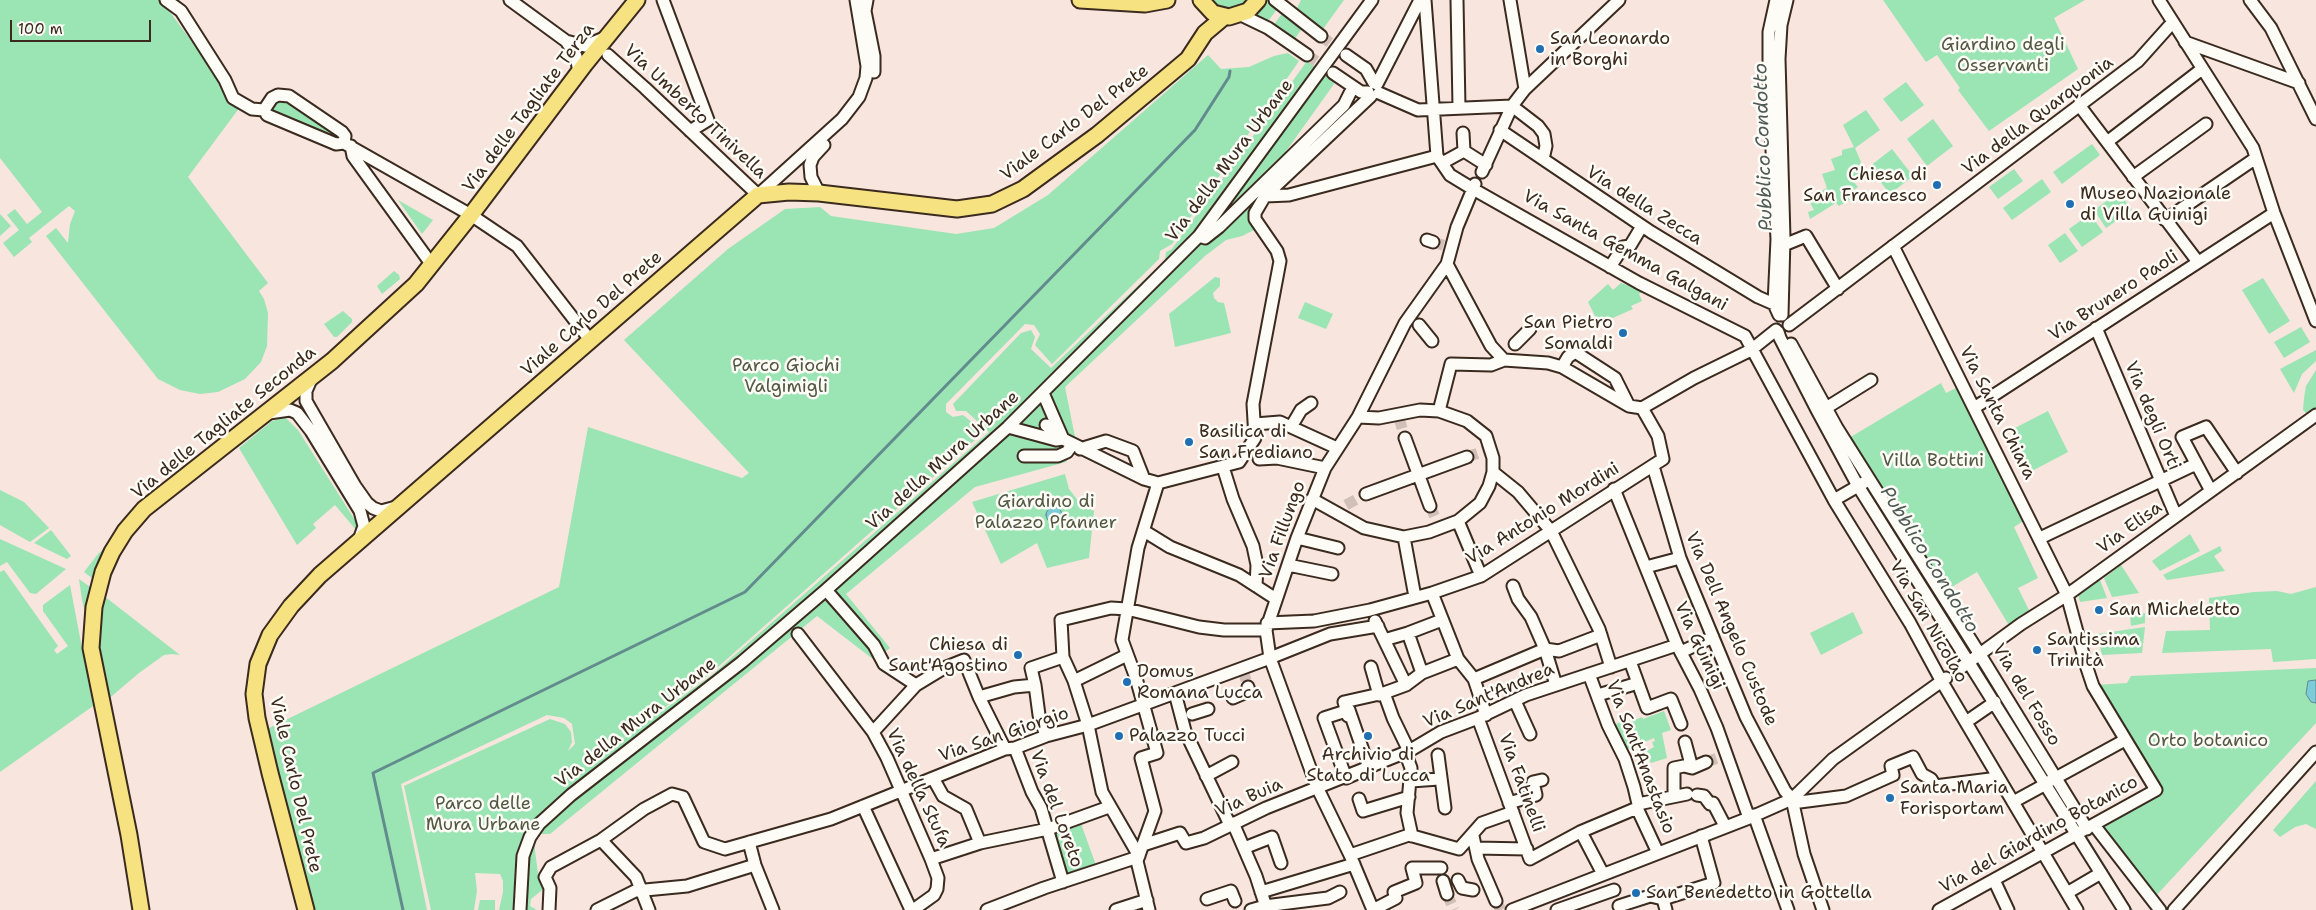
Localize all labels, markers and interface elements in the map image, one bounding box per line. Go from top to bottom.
scale bar [12,10,154,42]
text: 100 m [18,19,63,39]
street label: Via delle Tagliate Terza [458,19,600,197]
place label: San Leonardo in Borghi [1550,28,1670,70]
park label: Giardino degli Osservanti [1941,34,2065,76]
street label: Via Umberto Tinivella [619,40,771,184]
marker: San Leonardo in Borghi [1534,43,1546,55]
street label: Via della Quarquonia [1958,52,2118,180]
street label: Viale Carlo Del Prete [997,60,1153,186]
water label: Pubblico Condotto [1750,63,1778,231]
street label: Via della Mura Urbane [1162,75,1298,247]
street label: Via della Zecca [1582,162,1706,250]
place label: Chiesa di San Francesco [1803,164,1927,206]
marker: Chiesa di San Francesco [1931,179,1943,191]
place label: Museo Nazionale di Villa Guinigi [2080,183,2231,225]
street label: Via Santa Gemma Galgani [1519,186,1731,316]
marker: Museo Nazionale di Villa Guinigi [2064,198,2076,210]
street label: Via Brunero Paoli [2045,246,2183,346]
street label: Viale Carlo Del Prete [517,247,667,381]
place label: San Pietro Somaldi [1524,312,1613,354]
marker: San Pietro Somaldi [1617,327,1629,339]
street label: Via delle Tagliate Seconda [127,342,321,504]
street label: Via Santa Chiara [1954,343,2040,483]
park label: Parco Giochi Valgimigli [732,355,840,398]
street label: Via degli Orti [2119,358,2185,474]
street label: Via della Mura Urbane [862,387,1024,535]
place label: Basilica di San Frediano [1199,421,1313,464]
marker: Basilica di San Frediano [1183,436,1195,448]
park label: Villa Bottini [1882,450,1984,472]
street label: Via Antonio Mordini [1462,458,1624,570]
street label: Via Fillungo [1255,478,1311,582]
water label: Pubblico Condotto [1875,483,1983,637]
park label: Giardino di Palazzo Pfanner [975,491,1117,534]
street label: Via Elisa [2093,497,2167,559]
street label: Via Dell Angelo Custode [1680,529,1782,729]
street label: Via San Nicolao [1884,557,1972,687]
street label: Via Guinigi [1669,599,1729,693]
place label: San Micheletto [2109,599,2240,621]
marker: San Micheletto [2093,604,2105,616]
place label: Santissima Trinità [2047,629,2140,672]
place label: Chiesa di Sant'Agostino [888,634,1008,676]
street label: Via del Fosso [1987,640,2065,750]
marker: Santissima Trinità [2031,644,2043,656]
marker: Chiesa di Sant'Agostino [1012,649,1024,661]
street label: Via della Mura Urbane [551,653,721,793]
street label: Via Sant'Andrea [1420,659,1558,733]
place label: Domus Romana Lucca [1137,661,1263,704]
marker: Domus Romana Lucca [1121,676,1133,688]
street label: Via Sant'Anastasio [1601,677,1679,837]
street label: Viale Carlo Del Prete [264,695,326,875]
street label: Via San Giorgio [936,703,1072,767]
street label: Via della Stufa [881,725,955,851]
place label: Palazzo Tucci [1129,725,1245,747]
marker: Palazzo Tucci [1113,730,1125,742]
marker: Archivio di Stato di Lucca [1362,730,1374,742]
park label: Orto botanico [2148,730,2268,752]
street label: Via Fatinelli [1493,731,1549,835]
place label: Archivio di Stato di Lucca [1306,744,1430,786]
street label: Via del Loreto [1025,748,1087,870]
street label: Via del Giardino Botanico [1936,771,2142,899]
street label: Via Buia [1212,774,1286,822]
place label: Santa Maria Forisportam [1900,777,2009,820]
marker: Santa Maria Forisportam [1884,792,1896,804]
park label: Parco delle Mura Urbane [426,793,540,836]
place label: San Benedetto in Gottella [1646,882,1872,904]
marker: San Benedetto in Gottella [1630,887,1642,899]

